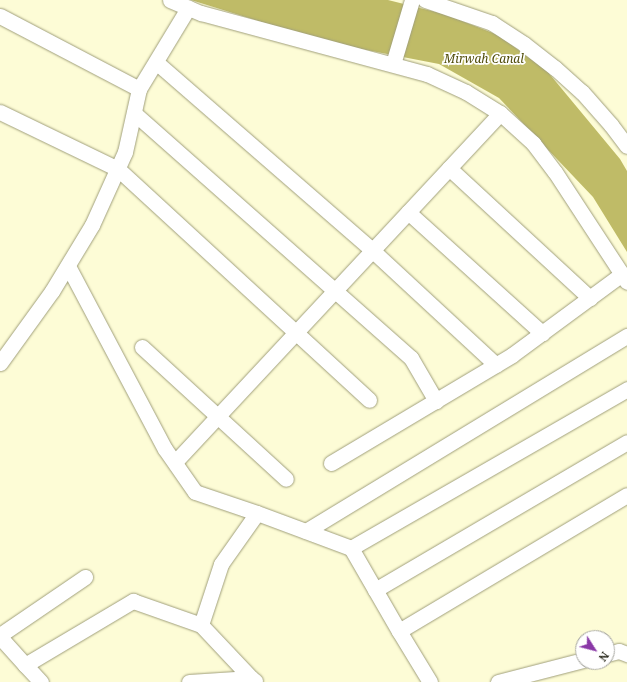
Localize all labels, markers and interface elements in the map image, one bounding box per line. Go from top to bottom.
water label: Mirwah Canal [444,52,524,66]
north arrow [575,630,615,670]
text: N [596,649,613,665]

